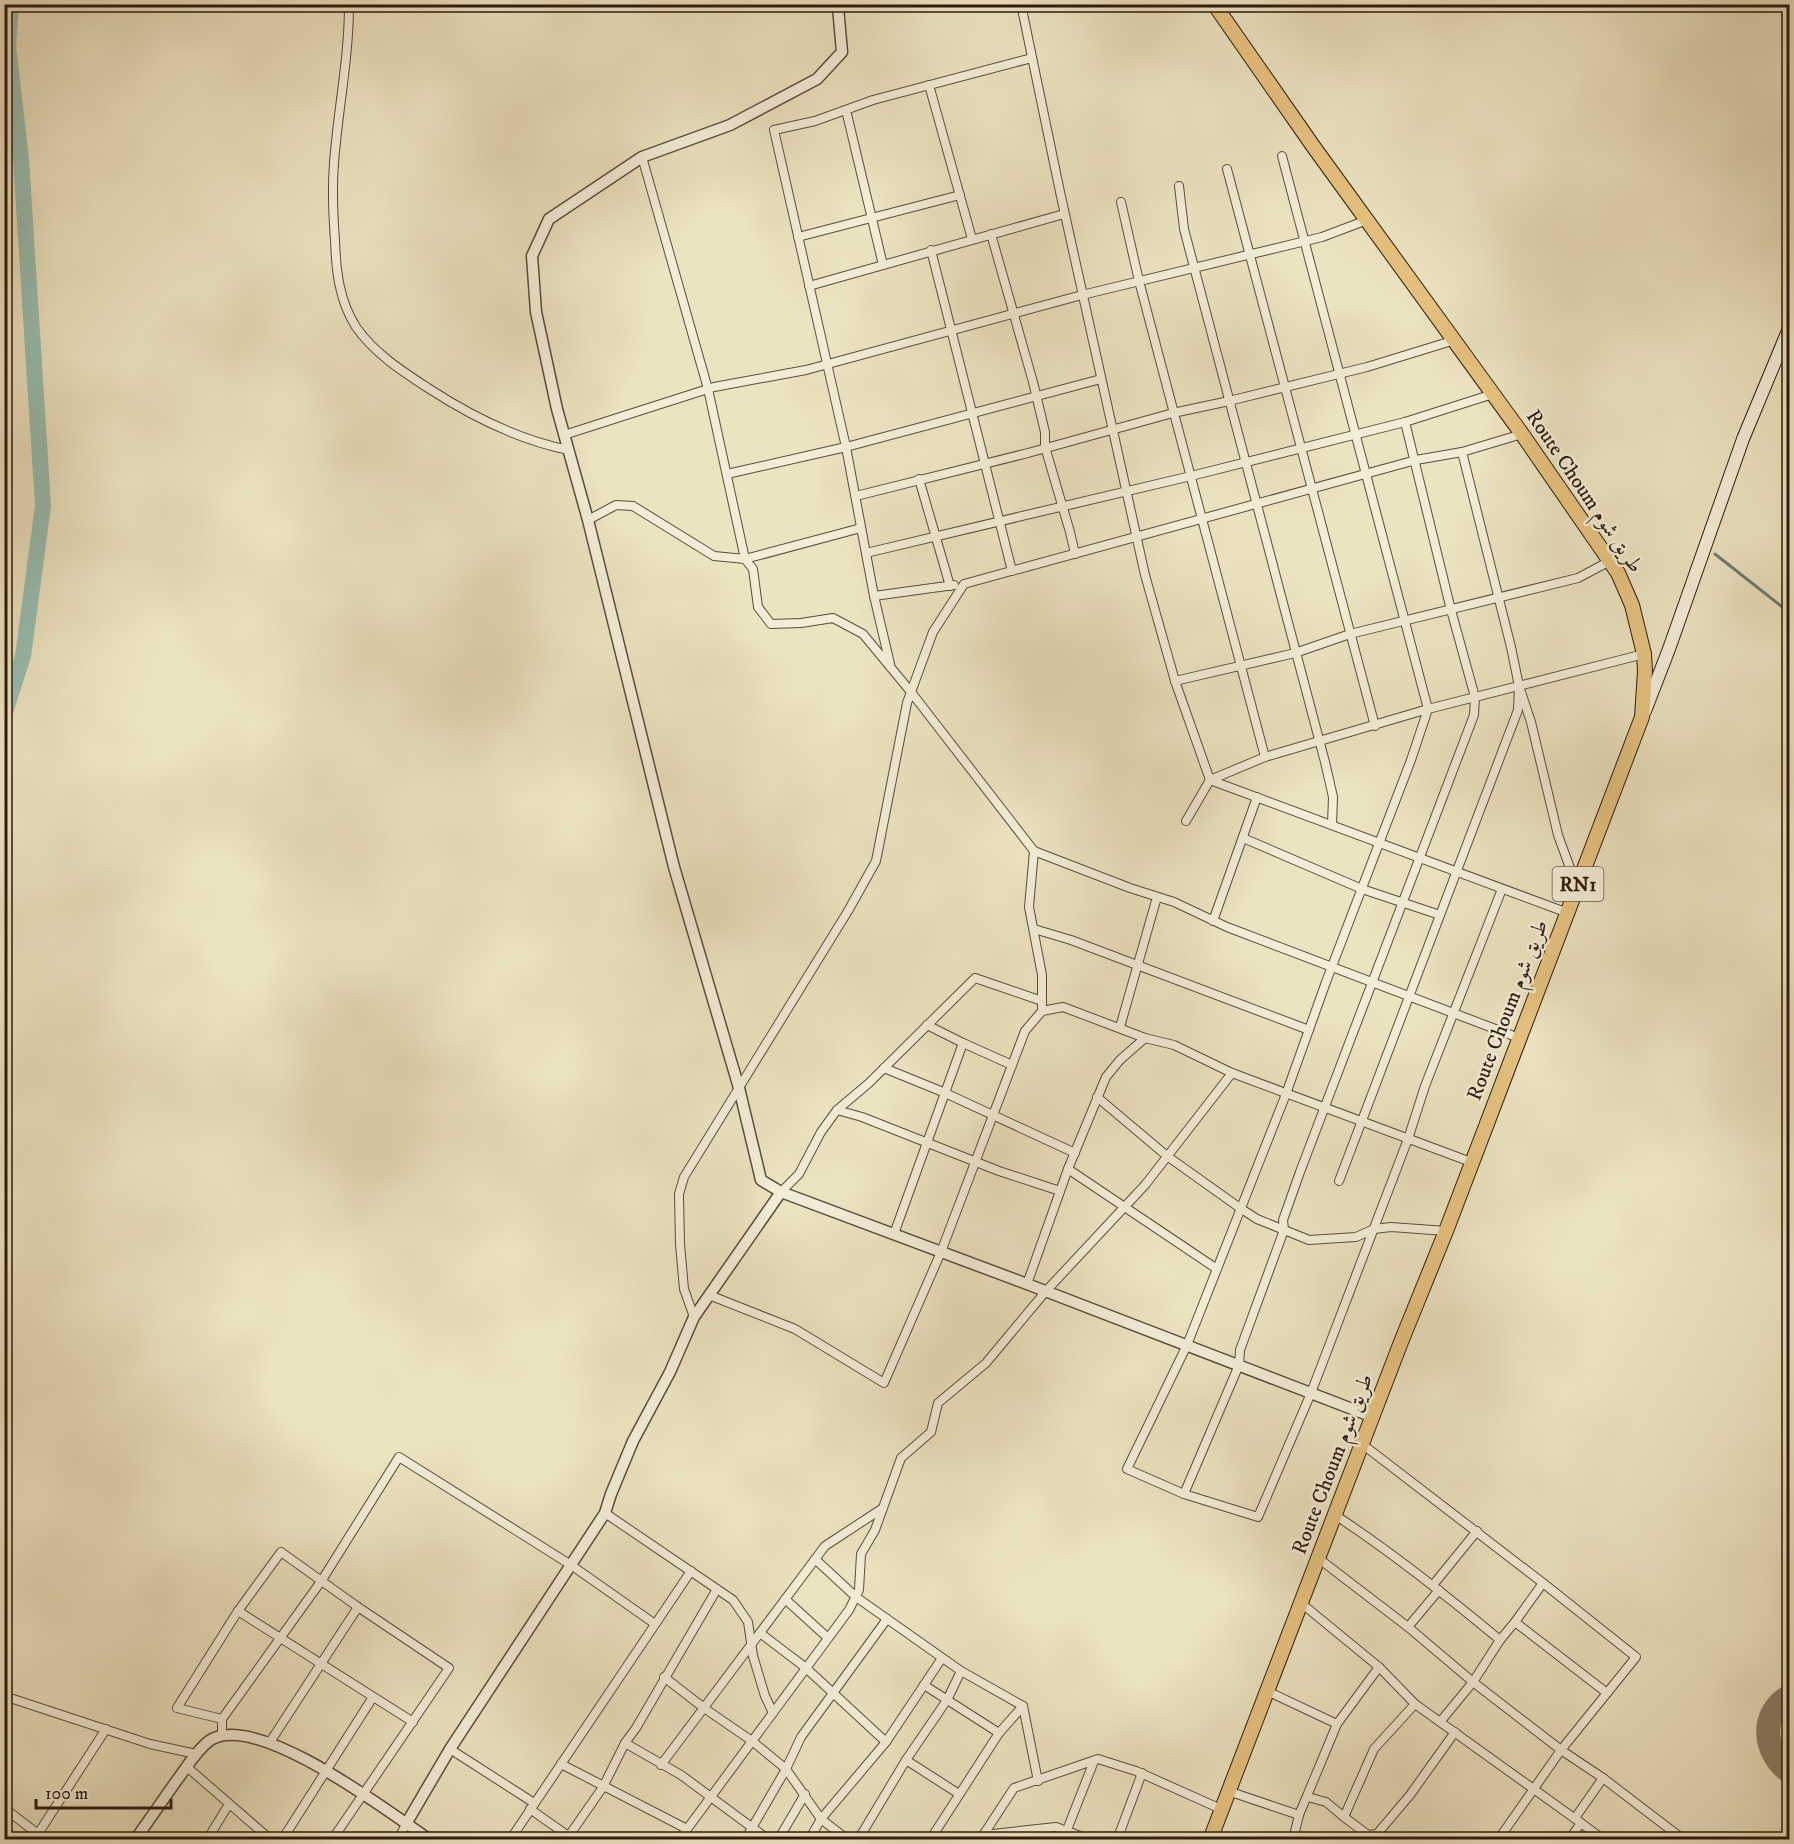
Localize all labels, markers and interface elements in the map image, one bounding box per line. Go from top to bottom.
street label: Route Choum طريق شوم [1517,405,1648,580]
road number: RN1 [1552,867,1604,901]
street label: Route Choum طريق شوم [1462,916,1558,1106]
street label: Route Choum طريق شوم [1287,1370,1383,1560]
scale bar [36,1772,171,1810]
text: 100 m [45,1783,88,1805]

